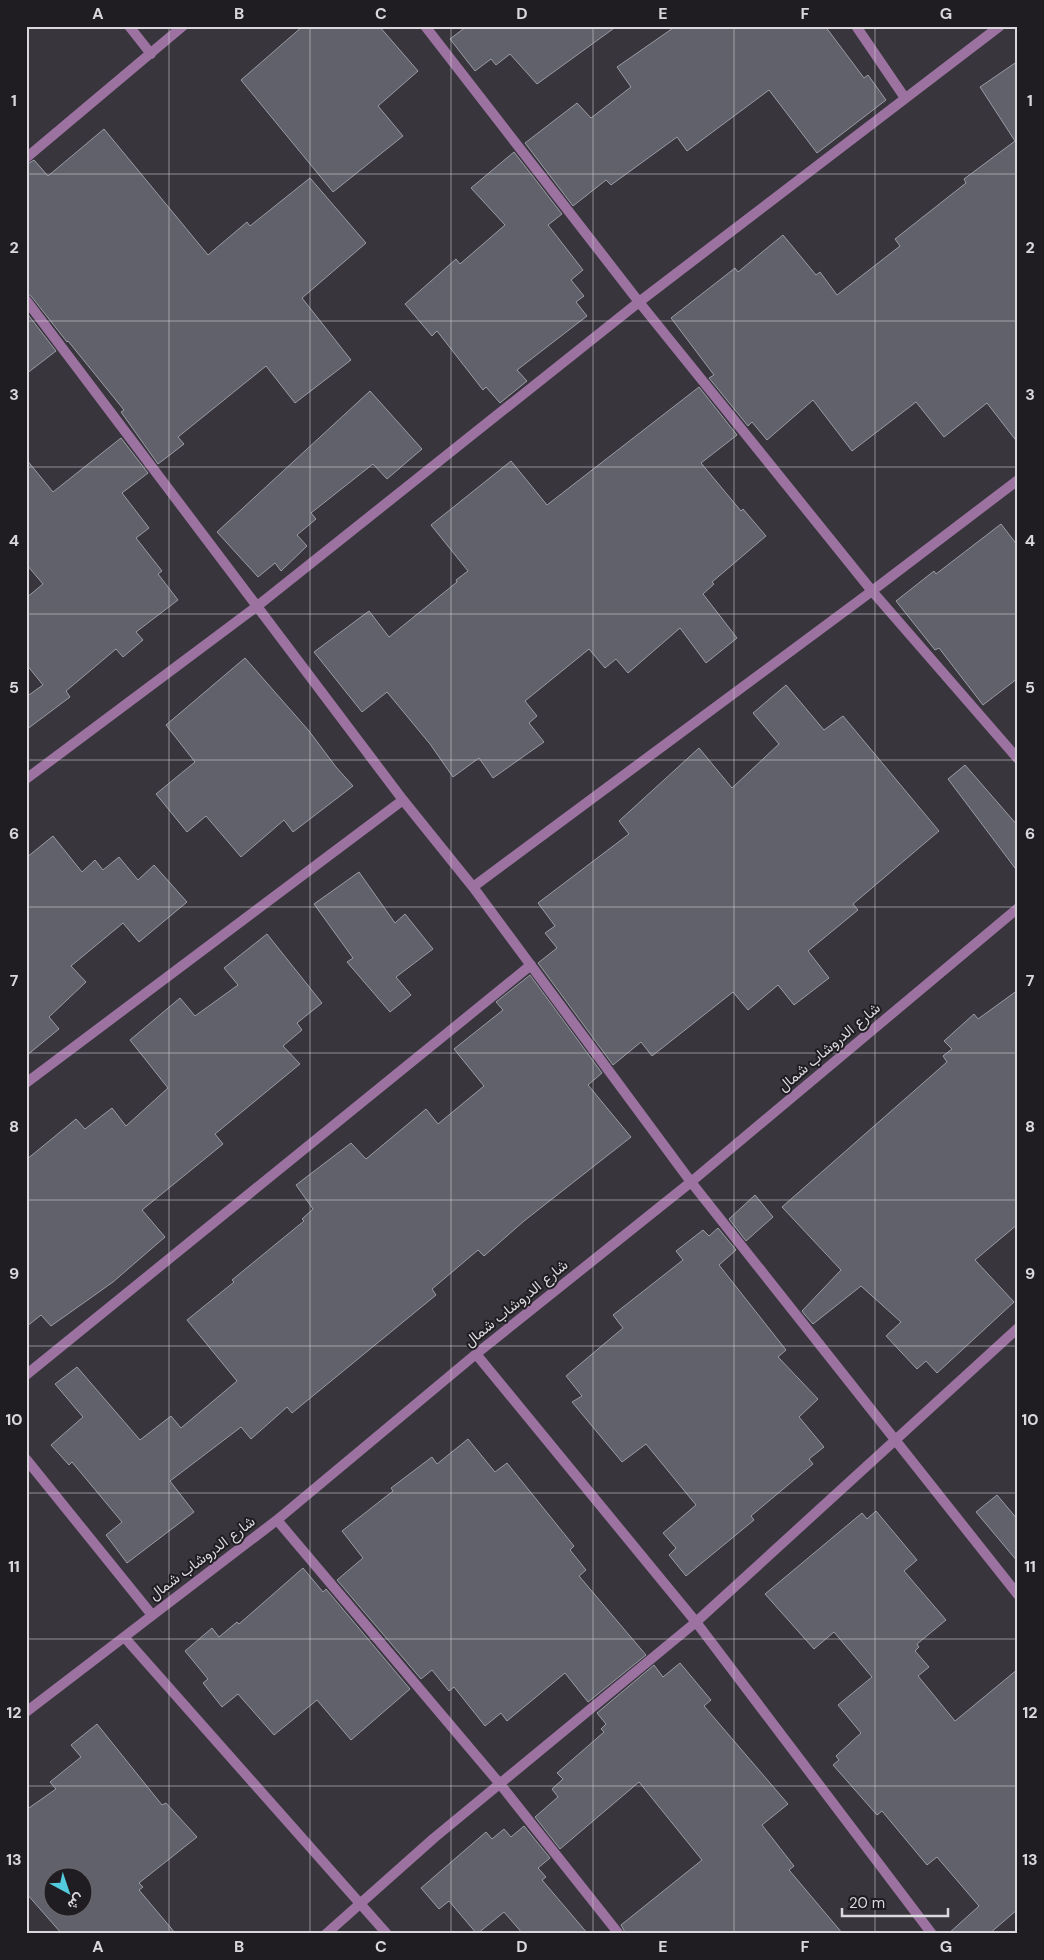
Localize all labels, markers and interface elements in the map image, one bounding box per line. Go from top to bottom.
text: A [92,3,104,24]
text: B [234,3,244,24]
text: C [375,3,387,24]
text: D [516,3,528,24]
text: E [658,3,668,24]
text: F [801,3,810,24]
text: G [940,3,952,24]
text: 1 [11,90,17,111]
text: 1 [1027,90,1033,111]
text: 2 [9,237,19,258]
text: 2 [1025,237,1035,258]
text: 3 [9,384,19,405]
text: 3 [1025,384,1035,405]
text: 4 [9,530,19,551]
text: 4 [1025,530,1035,551]
text: 5 [9,677,19,698]
text: 5 [1025,677,1035,698]
text: 6 [9,823,19,844]
text: 6 [1025,823,1035,844]
text: 7 [10,970,19,991]
text: 7 [1026,970,1035,991]
street label: شارع الدروشاب شمال [773,998,885,1097]
text: 8 [9,1116,19,1137]
text: 8 [1025,1116,1035,1137]
street label: شارع الدروشاب شمال [460,1255,573,1352]
text: 9 [9,1263,19,1284]
text: 9 [1025,1263,1035,1284]
text: 10 [5,1409,23,1430]
text: 10 [1021,1409,1039,1430]
street label: شارع الدروشاب شمال [145,1511,260,1605]
text: 11 [8,1556,20,1577]
text: 11 [1024,1556,1036,1577]
text: 12 [6,1702,22,1723]
text: 12 [1022,1702,1038,1723]
text: 13 [6,1849,22,1870]
text: 13 [1022,1849,1038,1870]
north arrow [42,1868,92,1918]
scale bar [842,1885,948,1917]
text: ش [64,1890,89,1914]
text: 20 m [849,1893,885,1913]
text: A [92,1936,104,1957]
text: B [234,1936,244,1957]
text: C [375,1936,387,1957]
text: D [516,1936,528,1957]
text: E [658,1936,668,1957]
text: F [801,1936,810,1957]
text: G [940,1936,952,1957]

